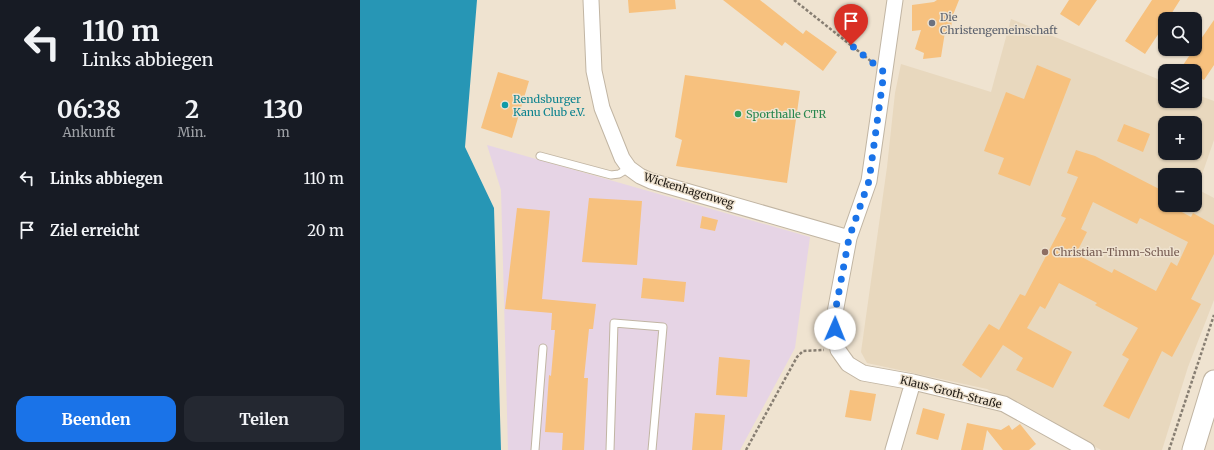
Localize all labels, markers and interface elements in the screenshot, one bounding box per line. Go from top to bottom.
pin [834,4,868,45]
icon: arrive [840,10,862,32]
place label: Die Christengemeinschaft [940,10,1058,37]
map controls [1158,12,1202,212]
button: search [1158,12,1202,56]
text: 110 m [82,13,159,49]
icon: left [16,16,68,68]
marker: Die Christengemeinschaft [927,18,937,28]
text: Links abbiegen [82,48,214,71]
button: layers [1158,64,1202,108]
place label: Rendsburger Kanu Club e.V. [513,92,586,119]
text: 06:38 [57,94,121,125]
text: 2 [185,94,199,125]
text: 130 [263,94,303,125]
marker: Rendsburger Kanu Club e.V. [500,100,510,110]
place label: Sporthalle CTR [746,107,826,121]
marker: Sporthalle CTR [733,109,743,119]
button: + [1158,116,1202,160]
text: Ankunft [62,124,115,141]
text: Min. [178,124,206,141]
text: m [277,124,290,141]
icon: left [16,167,38,189]
button: − [1158,168,1202,212]
text: Links abbiegen [50,169,163,188]
text: 110 m [303,169,344,188]
street label: Wickenhagenweg [641,169,736,210]
icon: arrive [16,219,38,241]
text: Ziel erreicht [50,221,140,240]
text: 20 m [307,221,344,240]
place label: Christian-Timm-Schule [1053,245,1180,259]
marker: Christian-Timm-Schule [1040,247,1050,257]
position arrow [814,308,856,350]
street label: Klaus-Groth-Straße [899,373,1004,411]
button: Beenden [16,396,176,442]
button: Teilen [184,396,344,442]

